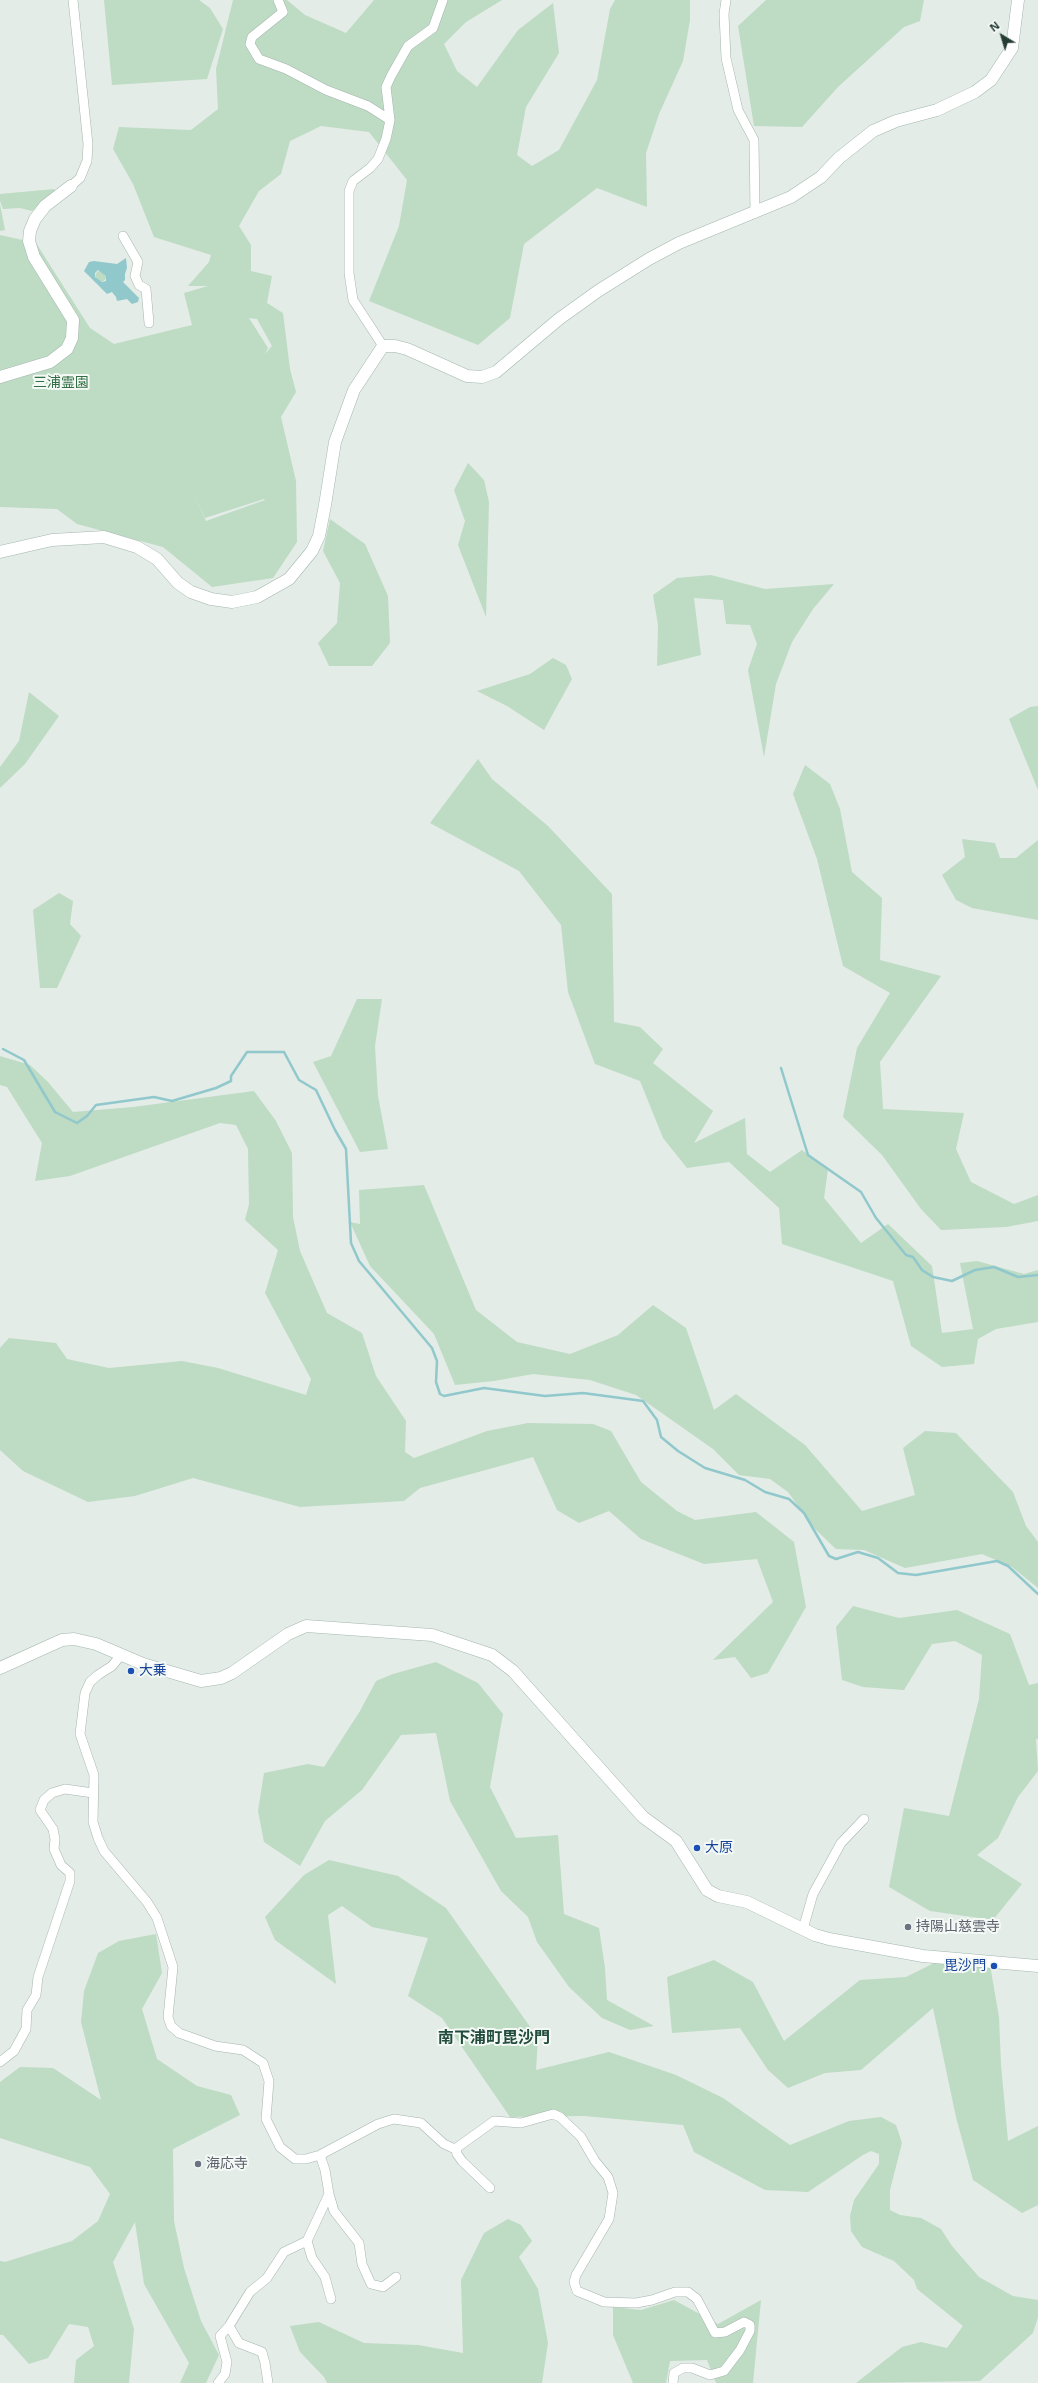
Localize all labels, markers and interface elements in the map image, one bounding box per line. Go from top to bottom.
north arrow [982,16,1022,56]
text: N [986,17,1002,35]
park label: 三浦霊園 [33,375,89,391]
place label: 大乗 [139,1663,167,1679]
marker: 大乗 [126,1666,136,1676]
place label: 大原 [705,1840,733,1856]
marker: 大原 [692,1843,702,1853]
place label: 持陽山慈雲寺 [916,1919,1000,1935]
marker: 持陽山慈雲寺 [903,1922,913,1932]
place label: 毘沙門 [944,1958,986,1974]
marker: 毘沙門 [989,1961,999,1971]
district label: 南下浦町毘沙門 [438,2028,550,2048]
place label: 海応寺 [206,2156,248,2172]
marker: 海応寺 [193,2159,203,2169]

